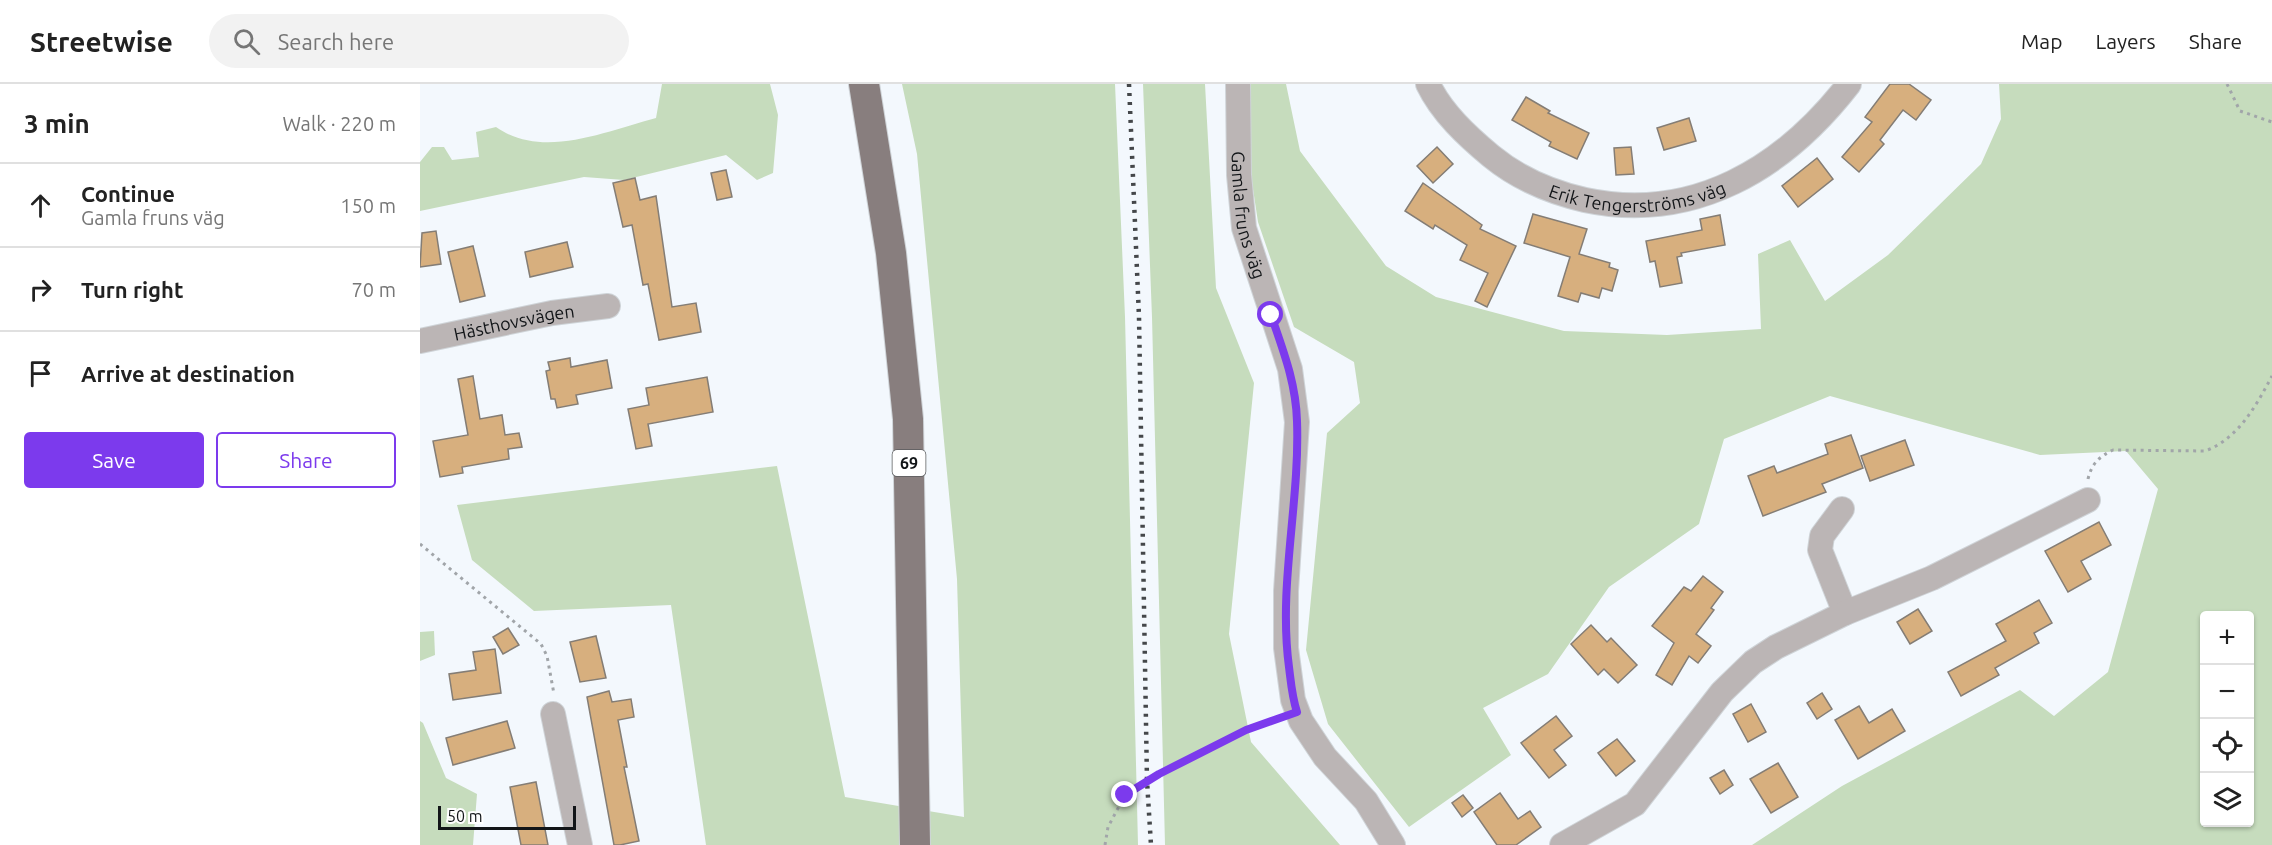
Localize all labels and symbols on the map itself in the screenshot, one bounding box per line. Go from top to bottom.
street label: Gamla fruns väg [1229,151,1270,281]
street label: Erik Tengerströms väg [1546,177,1728,215]
street label: Hästhovsvägen [452,300,575,344]
route start [1257,301,1283,327]
road number: 69 [892,450,926,476]
route end [1111,781,1137,807]
scale bar [438,803,576,830]

